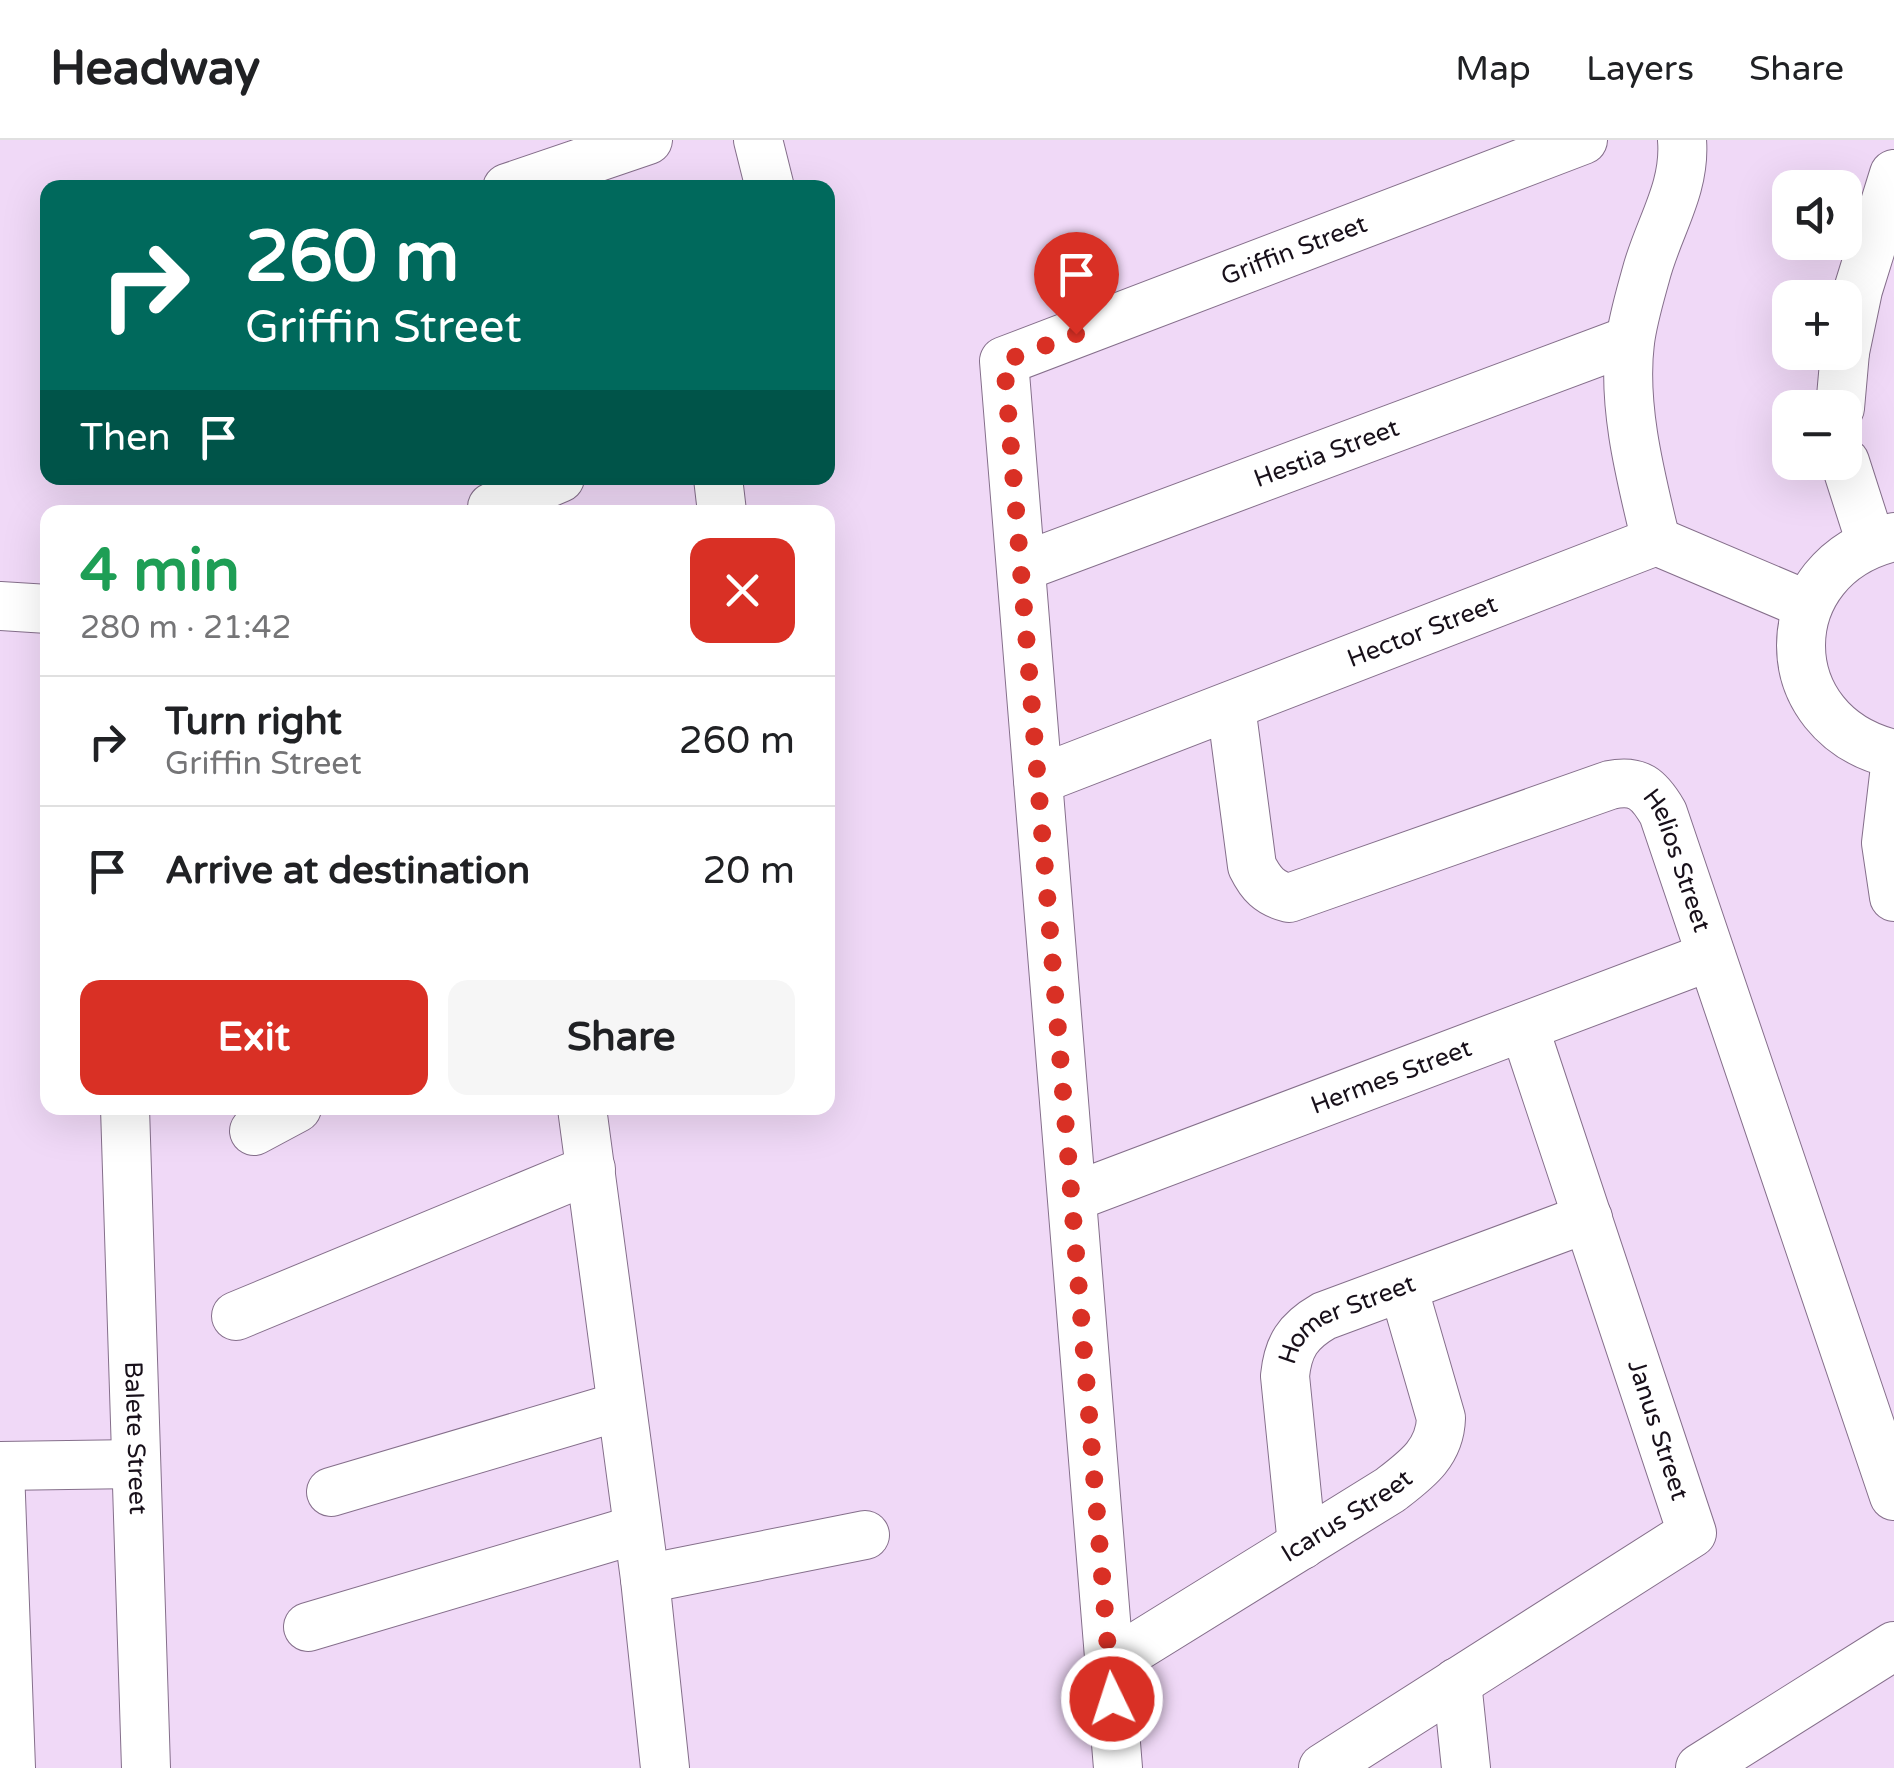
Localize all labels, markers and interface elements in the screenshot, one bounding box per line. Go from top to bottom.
text: Headway [50,40,260,98]
text: Map [1455,48,1531,90]
text: Layers [1586,48,1694,90]
text: Share [1749,48,1844,90]
map controls [1772,170,1862,480]
button: sound [1772,170,1862,260]
street label: Griffin Street [1217,209,1372,292]
text: 260 m [245,216,459,300]
icon: right [80,220,210,350]
pin [1034,232,1119,335]
icon: arrive [1049,247,1104,302]
button: + [1772,280,1862,370]
text: Griffin Street [245,301,522,355]
button: − [1772,390,1862,480]
icon: arrive [191,410,246,465]
street label: Hestia Street [1250,412,1404,494]
text: Then [80,415,171,461]
text: 4 min [80,535,240,607]
button: close [690,538,795,643]
street label: Hector Street [1343,589,1502,674]
text: 280 m · 21:42 [80,609,292,647]
text: Turn right [165,699,342,745]
icon: right [80,714,135,769]
text: 260 m [679,718,795,764]
text: Griffin Street [165,745,362,783]
street label: Helios Street [1636,783,1717,936]
icon: arrive [80,844,135,899]
text: Arrive at destination [165,848,530,894]
text: 20 m [703,848,795,894]
button: Exit [80,980,428,1095]
button: Share [448,980,795,1095]
street label: Hermes Street [1307,1033,1476,1121]
street label: Homer Street [1272,1268,1420,1368]
street label: Janus Street [1621,1356,1695,1504]
street label: Balete Street [118,1361,153,1515]
street label: Icarus Street [1276,1463,1419,1569]
position arrow [1060,1647,1164,1751]

